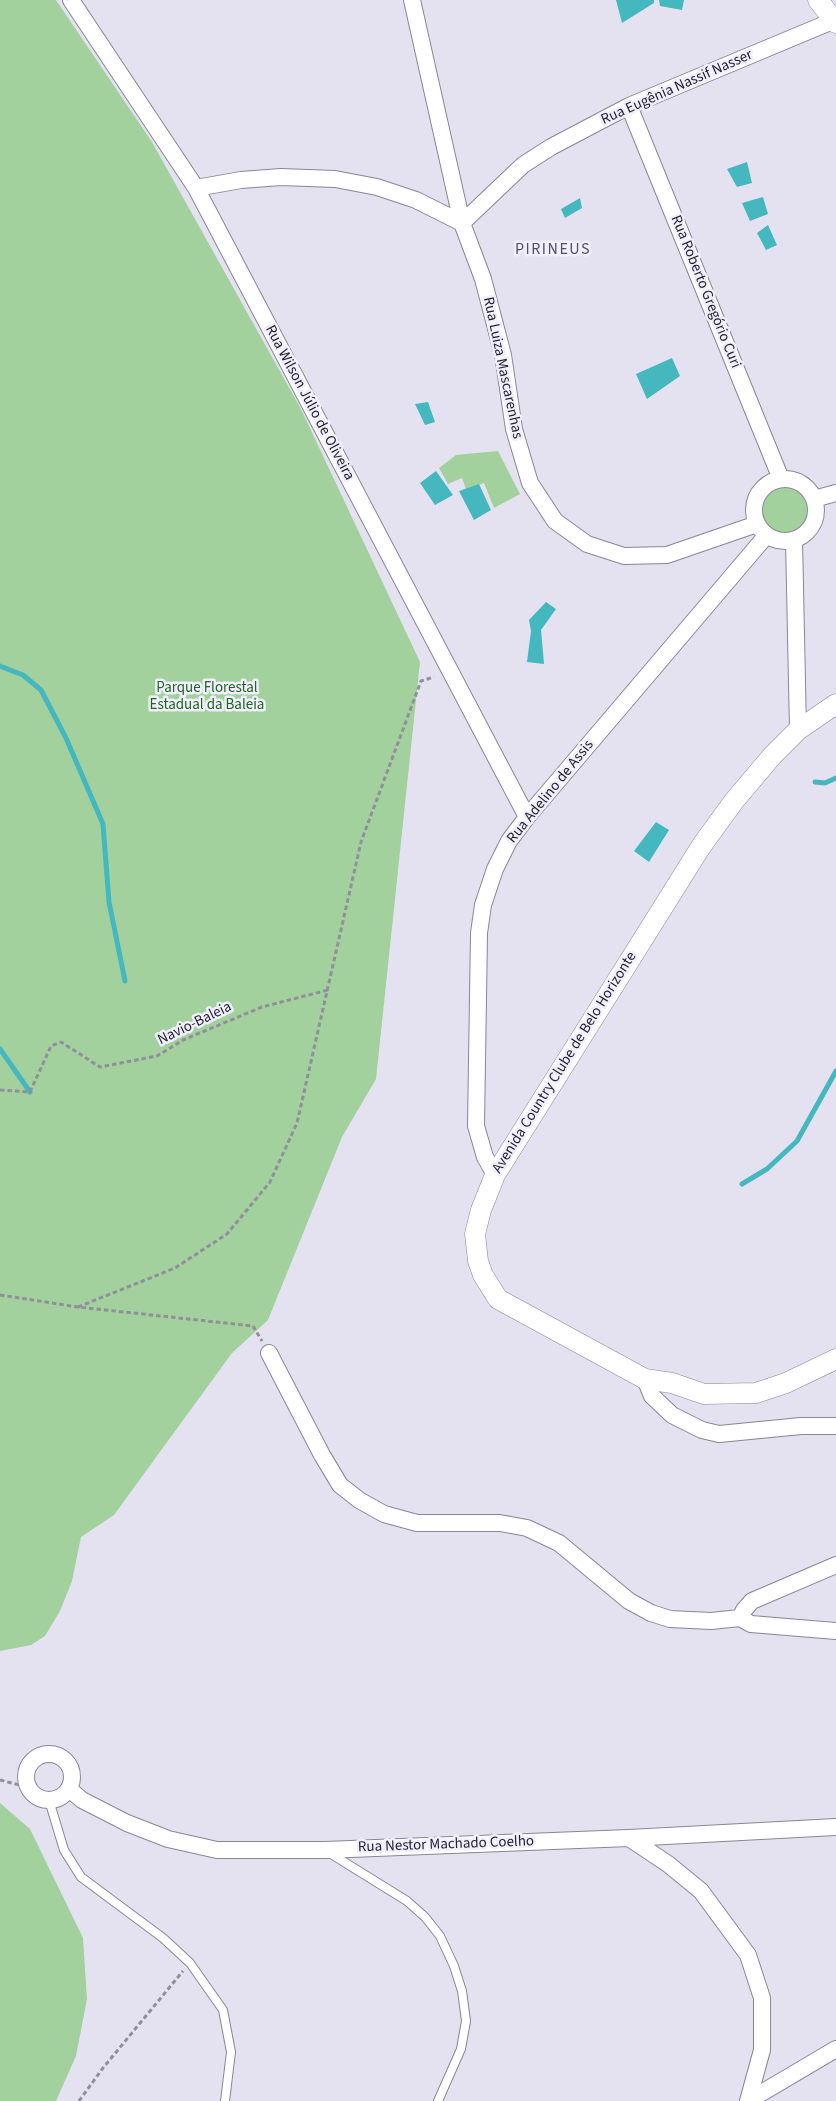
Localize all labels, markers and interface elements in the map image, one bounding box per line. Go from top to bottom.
street label: Rua Eugênia Nassif Nasser [598,46,756,130]
street label: Rua Roberto Gregório Curi [666,213,744,371]
district label: PIRINEUS [515,240,591,260]
street label: Rua Luiza Mascarenhas [478,295,526,441]
street label: Rua Wilson Júlio de Oliveira [260,322,358,484]
park label: Parque Florestal Estadual da Baleia [150,680,264,715]
street label: Rua Adelino de Assis [504,737,598,847]
street label: Avenida Country Clube de Belo Horizonte [489,949,641,1177]
street label: Navio-Baleia [155,998,235,1050]
street label: Rua Nestor Machado Coelho [358,1833,534,1857]

